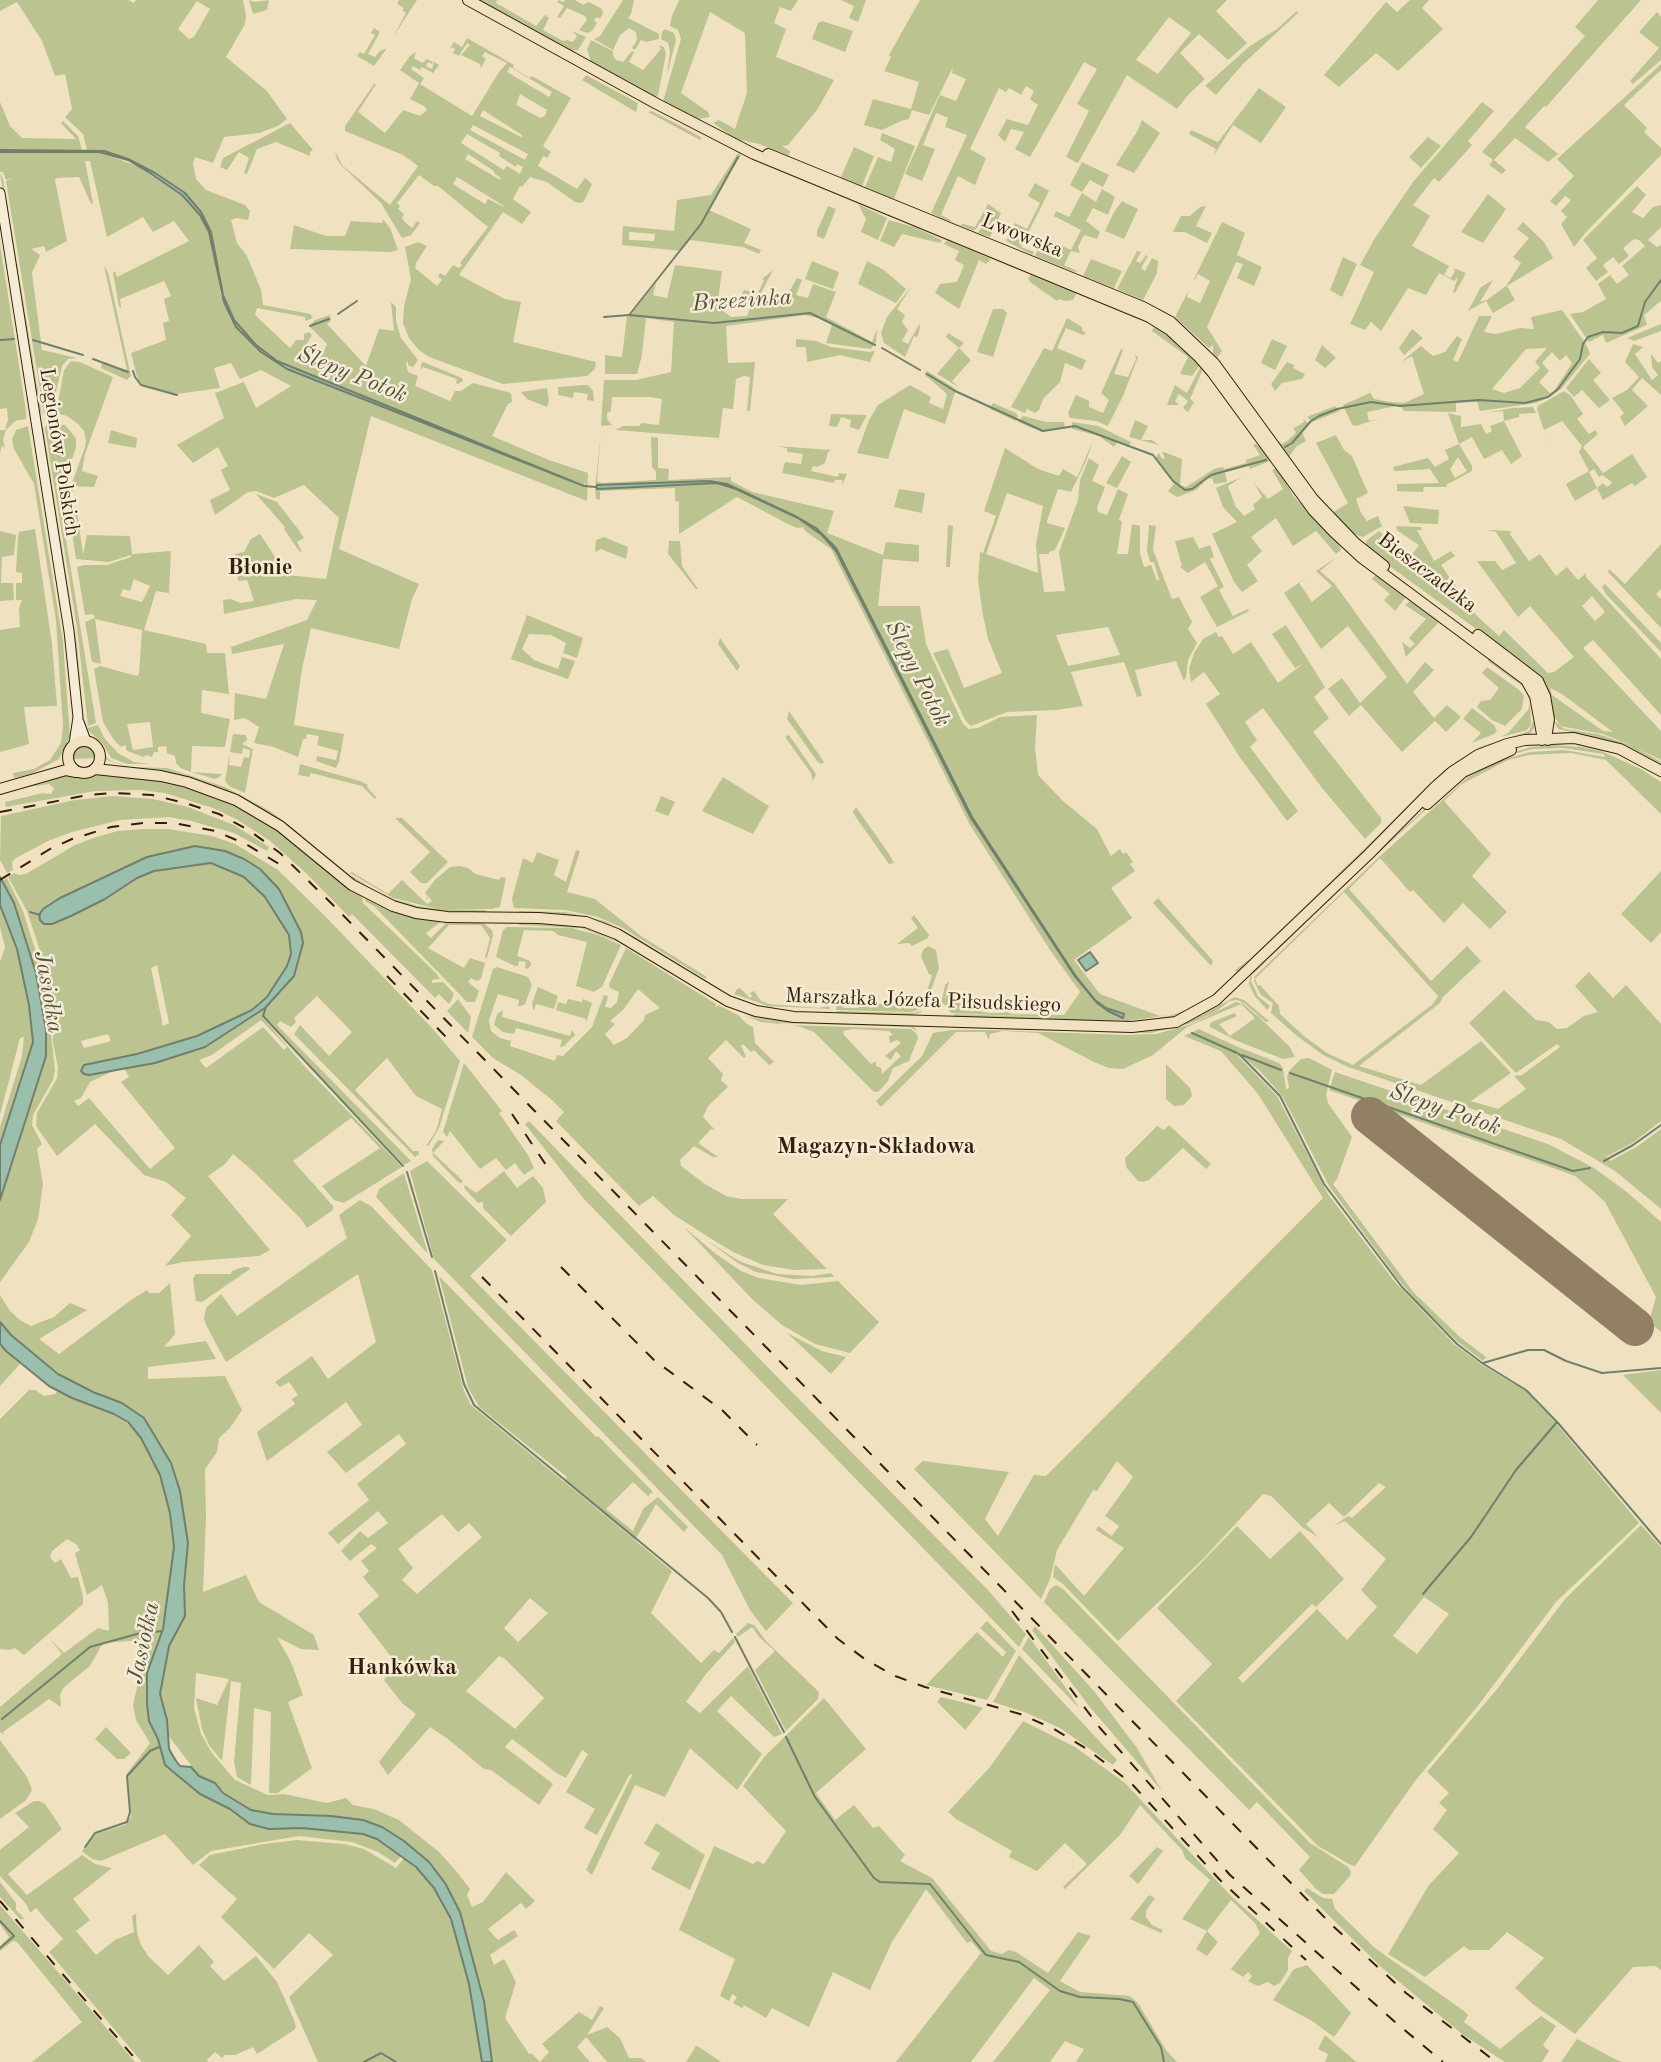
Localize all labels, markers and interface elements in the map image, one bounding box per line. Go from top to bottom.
street label: Lwowska [977,208,1067,264]
water label: Brzezinka [691,284,793,318]
water label: Ślepy Potok [293,340,411,410]
street label: Legionów Polskich [33,366,85,538]
street label: Bieszczadzka [1372,527,1482,619]
district label: Błonie [227,554,293,582]
water label: Ślepy Potok [878,616,956,732]
water label: Jasiołka [27,949,69,1035]
street label: Marszałka Józefa Piłsudskiego [785,984,1061,1018]
water label: Ślepy Potok [1386,1078,1504,1142]
district label: Magazyn-Składowa [777,1133,975,1161]
water label: Jasiołka [122,1600,166,1686]
district label: Hankówka [347,1654,457,1682]

